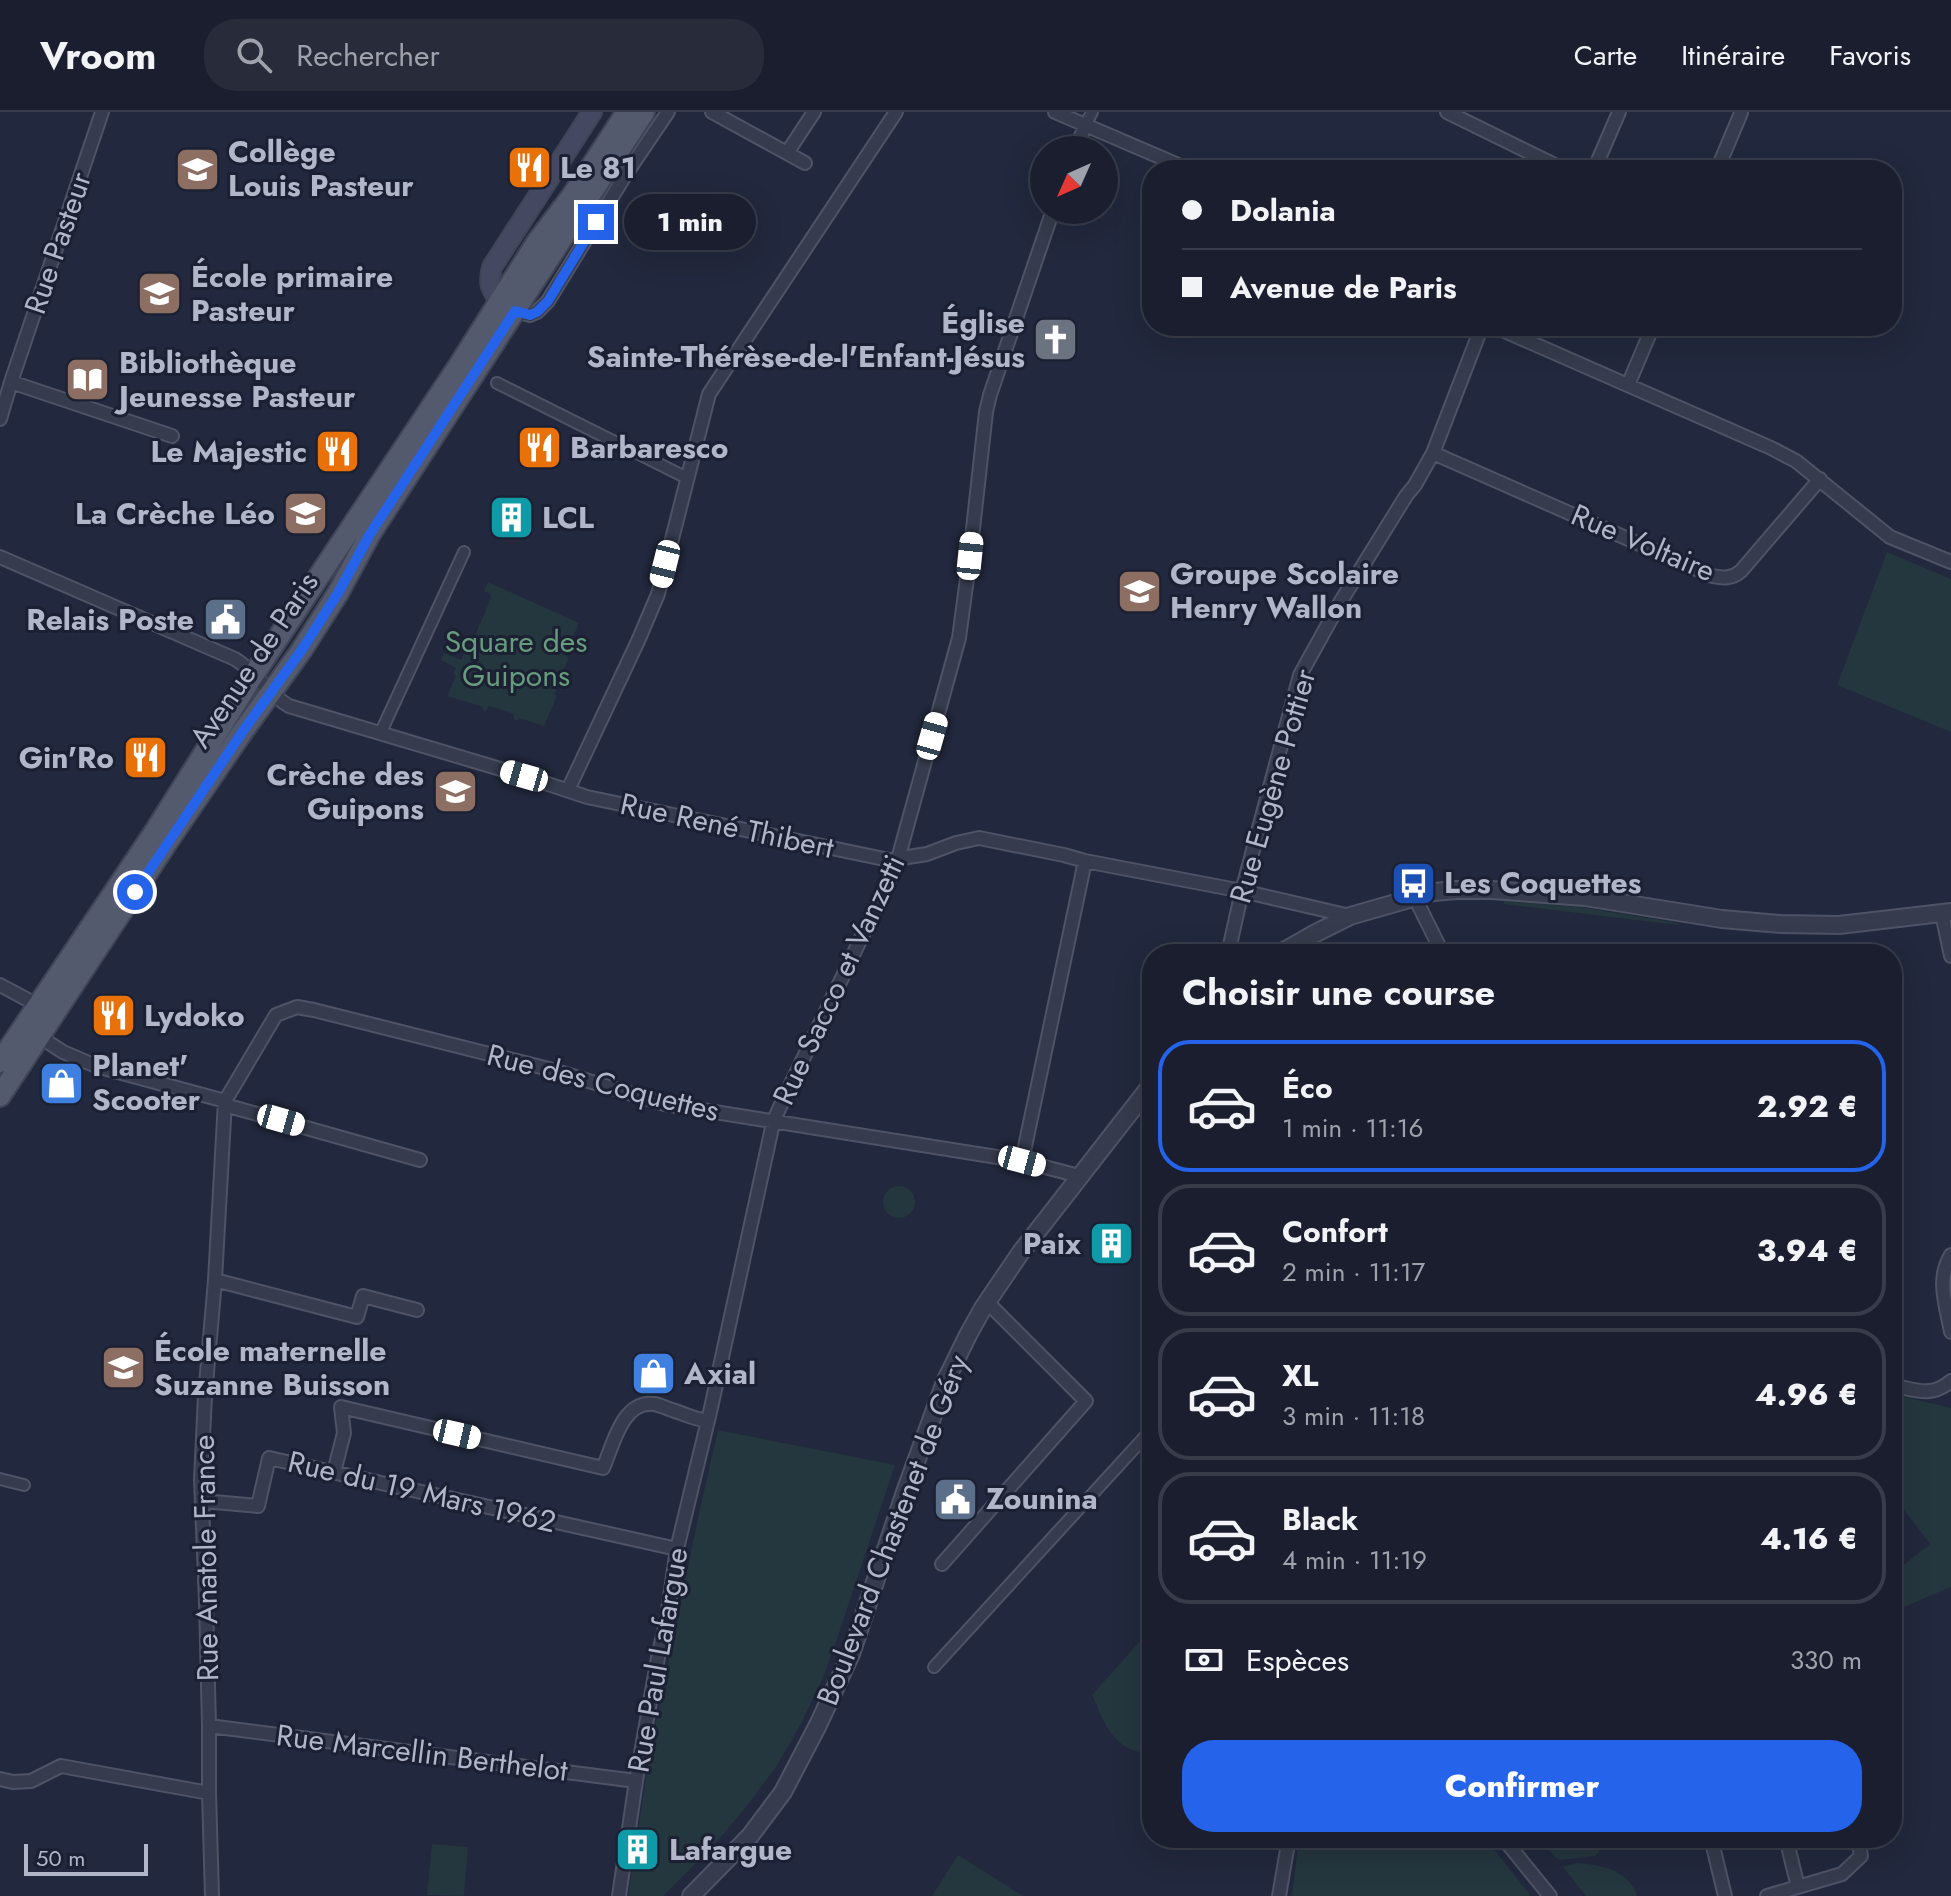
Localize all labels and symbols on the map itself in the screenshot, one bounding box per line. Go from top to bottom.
place label: Collège Louis Pasteur [228,130,414,207]
north arrow [1030,136,1118,224]
restaurant icon: Le 81 [505,144,553,192]
school or university icon: Collège Louis Pasteur [173,145,221,193]
place label: Le 81 [560,146,636,189]
street label: Rue Pasteur [13,165,102,320]
callout: 1 min [624,194,756,250]
route end [578,204,614,240]
place label: École primaire Pasteur [191,255,393,332]
school or university icon: École primaire Pasteur [136,270,184,318]
place label: Église Sainte-Thérèse-de-l'Enfant-Jésus [587,301,1025,378]
church icon: Église Sainte-Thérèse-de-l'Enfant-Jésus [1032,316,1080,364]
place label: Bibliothèque Jeunesse Pasteur [114,341,356,418]
library icon: Bibliothèque Jeunesse Pasteur [64,356,112,404]
restaurant icon: Barbaresco [515,424,563,472]
place label: Barbaresco [570,426,728,469]
restaurant icon: Le Majestic [314,428,362,476]
place label: Le Majestic [150,430,307,473]
school or university icon: La Crèche Léo [282,490,330,538]
place label: La Crèche Léo [75,492,275,535]
street label: Rue Voltaire [1565,493,1722,592]
building icon: LCL [487,494,535,542]
place label: LCL [542,496,594,539]
car [956,531,984,581]
car [648,538,682,590]
place label: Groupe Scolaire Henry Wallon [1170,552,1399,629]
street label: Avenue de Paris [179,563,328,756]
school or university icon: Groupe Scolaire Henry Wallon [1115,567,1163,615]
public building icon: Relais Poste [201,596,249,644]
place label: Relais Poste [26,598,194,641]
park label: Square des Guipons [445,620,587,697]
street label: Rue Eugène Pottier [1219,663,1327,908]
car [914,710,950,762]
restaurant icon: Gin'Ro [121,734,169,782]
place label: Gin'Ro [19,736,114,779]
place label: Crèche des Guipons [266,753,424,830]
car [498,758,550,794]
school or university icon: Crèche des Guipons [431,768,479,816]
street label: Rue René Thibert [617,782,838,869]
street label: Rue Sacco et Vanzetti [762,848,915,1112]
bus stop icon: Les Coquettes [1389,859,1437,907]
place label: Les Coquettes [1444,861,1641,904]
route start [117,874,153,910]
restaurant icon: Lydoko [89,992,137,1040]
place label: Lydoko [144,994,245,1037]
street label: Rue des Coquettes [483,1033,724,1132]
place label: Planet' Scooter [92,1044,201,1121]
shop icon: Planet' Scooter [37,1059,85,1107]
car [255,1102,307,1138]
car [996,1143,1048,1179]
building icon: Paix [1088,1220,1136,1268]
place label: Paix [1023,1222,1081,1265]
place label: École maternelle Suzanne Buisson [154,1329,390,1406]
school or university icon: École maternelle Suzanne Buisson [99,1344,147,1392]
street label: Boulevard Chastenet de Géry [806,1348,980,1711]
shop icon: Axial [629,1350,677,1398]
place label: Axial [683,1352,756,1395]
car [431,1417,483,1451]
street label: Rue Anatole France [182,1434,229,1682]
street label: Rue du 19 Mars 1962 [284,1440,560,1543]
public building icon: Zounina [931,1475,979,1523]
place label: Zounina [986,1477,1098,1520]
street label: Rue Paul Lafargue [617,1544,698,1776]
street label: Rue Marcellin Berthelot [274,1713,571,1792]
building icon: Lafargue [614,1826,662,1874]
place label: Lafargue [669,1828,792,1871]
scale bar [24,1840,148,1876]

